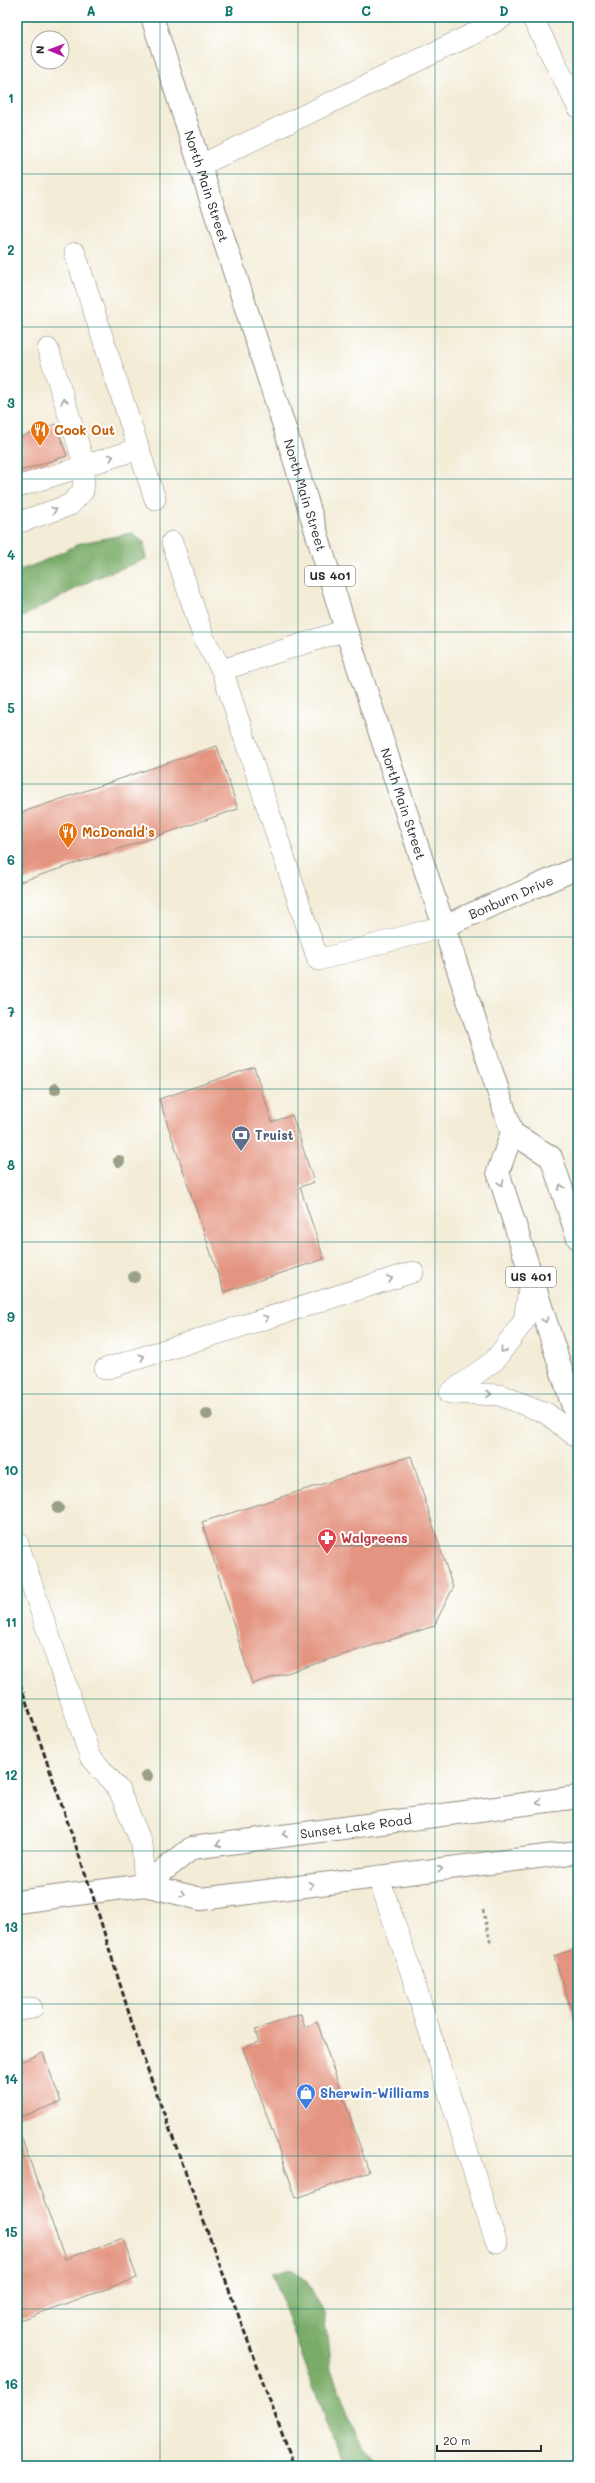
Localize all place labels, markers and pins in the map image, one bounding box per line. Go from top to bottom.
restaurant icon: Cook Out [29,419,51,447]
place label: Cook Out [54,421,115,438]
restaurant icon: McDonald's [57,821,79,849]
place label: McDonald's [82,823,155,840]
bank icon: Truist [230,1124,252,1152]
place label: Truist [255,1126,294,1143]
pharmacy icon: Walgreens [316,1527,338,1555]
place label: Walgreens [341,1529,408,1546]
shop icon: Sherwin-Williams [295,2082,317,2110]
place label: Sherwin-Williams [320,2084,429,2101]

